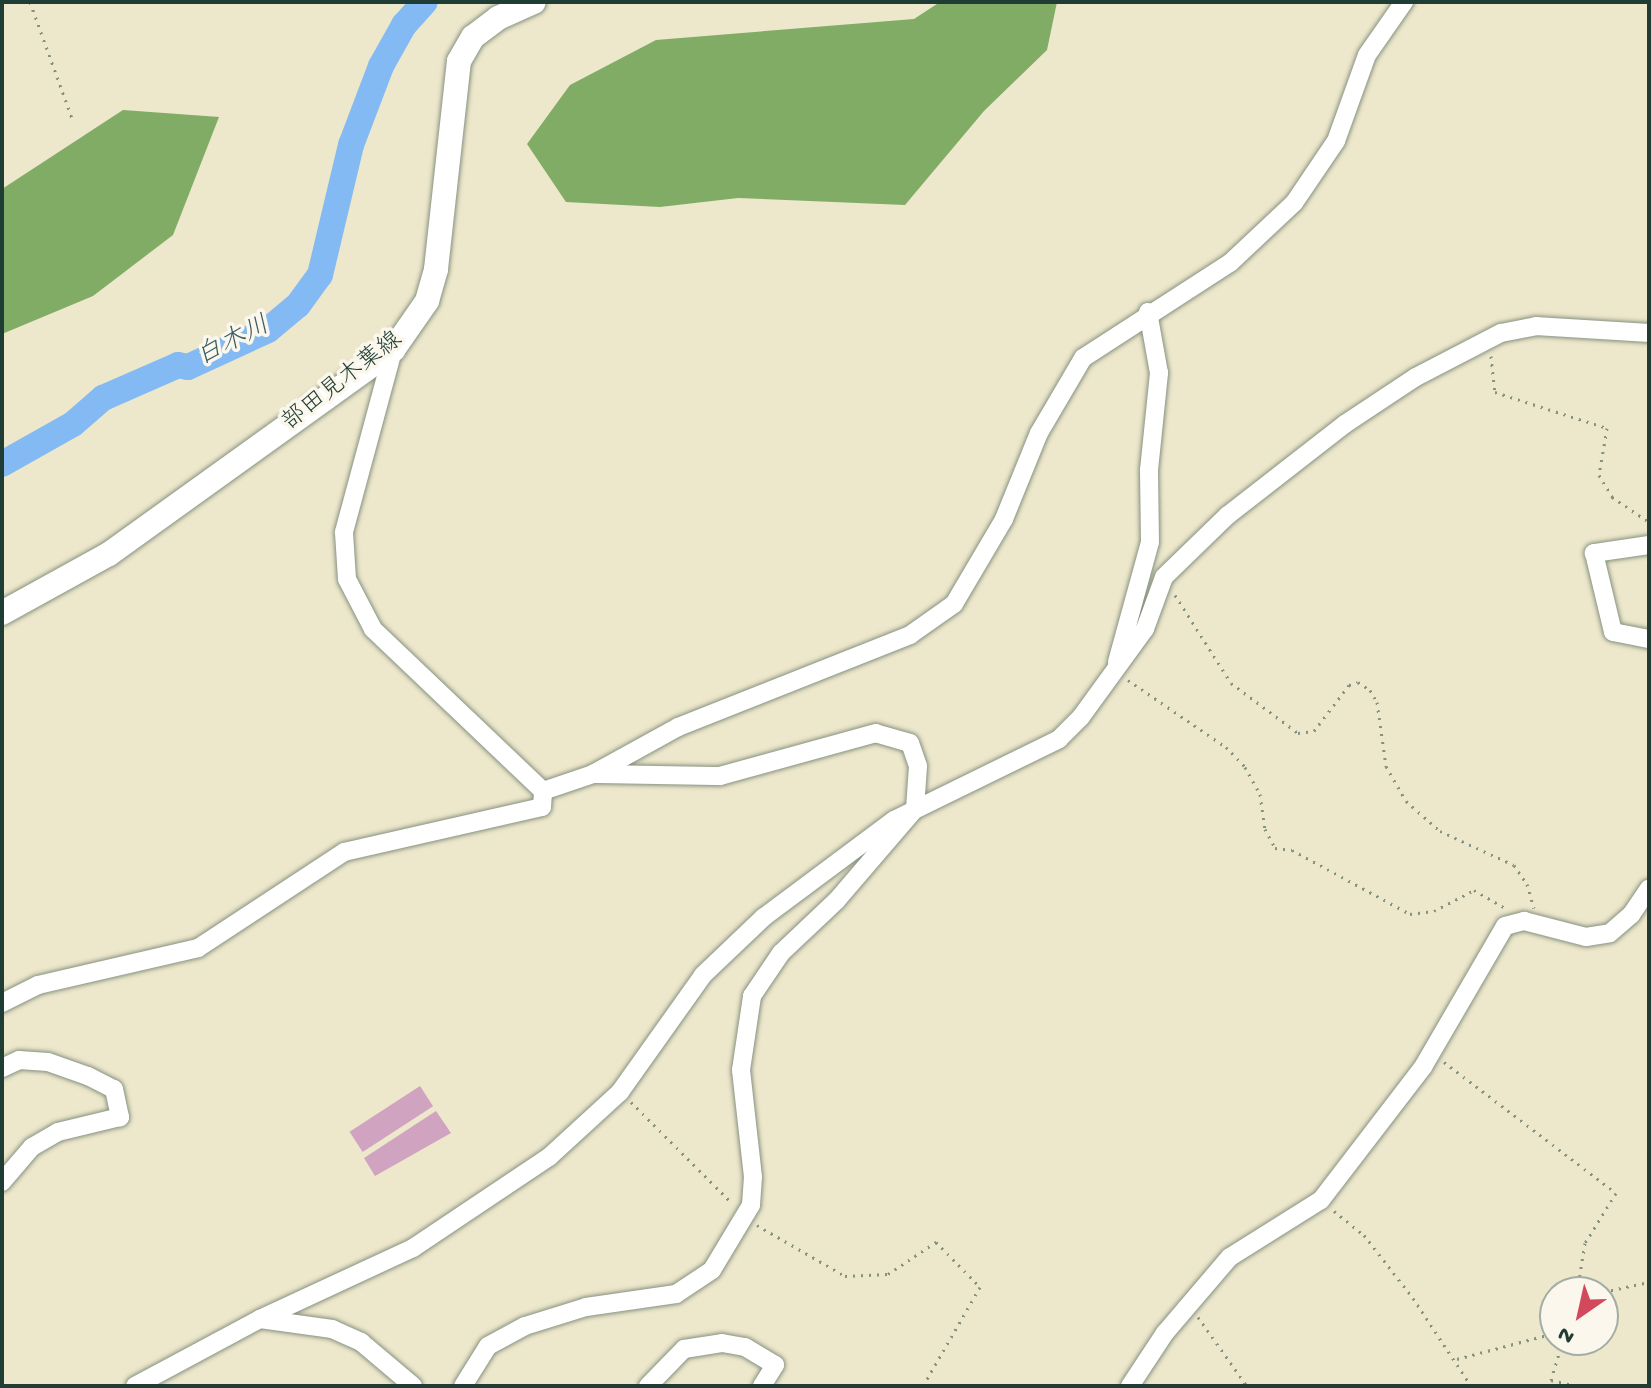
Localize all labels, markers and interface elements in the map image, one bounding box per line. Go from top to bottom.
water label: 白木川 [192,311,276,375]
street label: 部田見木葉線 [277,326,409,438]
north arrow [1539,1276,1619,1356]
text: N [1553,1319,1580,1349]

